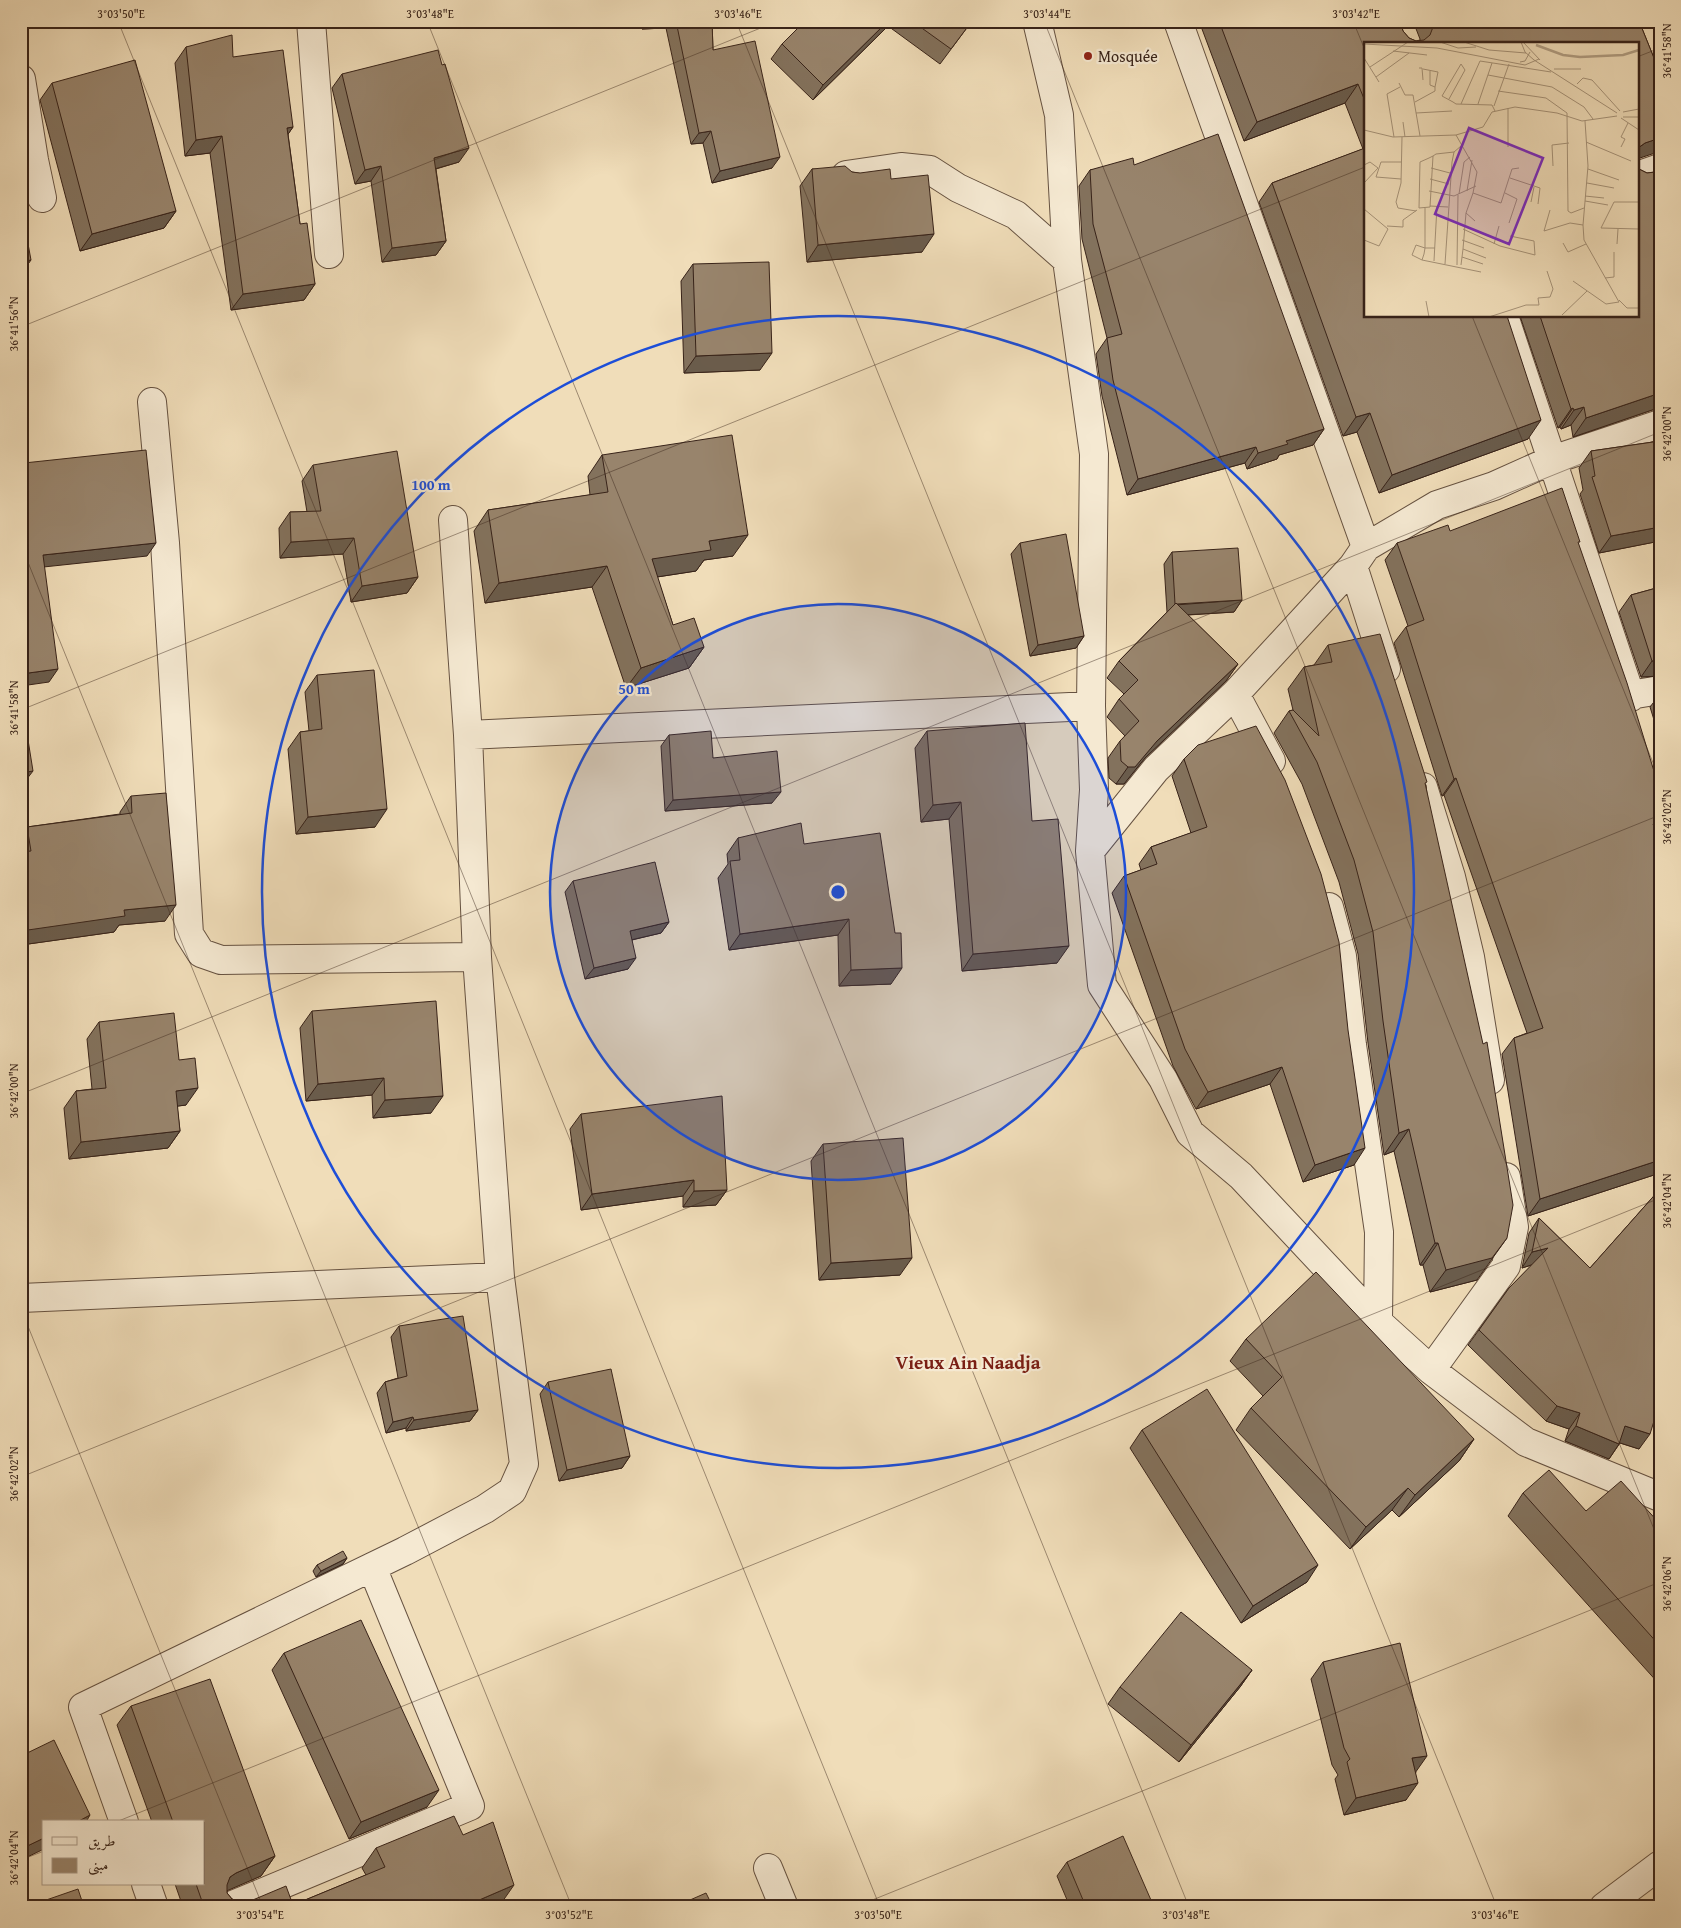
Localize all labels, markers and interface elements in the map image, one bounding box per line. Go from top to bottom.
text: 3°03'50"E [97,5,145,22]
text: 3°03'48"E [406,5,454,22]
text: 3°03'46"E [714,5,762,22]
text: 3°03'44"E [1023,5,1071,22]
text: 3°03'42"E [1332,5,1380,22]
text: 36°41'58"N [1658,23,1675,79]
inset map [1364,42,1638,318]
place label: Mosquée [1098,44,1158,68]
marker: Mosquée [1082,50,1094,62]
text: 36°41'56"N [5,296,22,352]
text: 36°42'00"N [1658,406,1675,462]
text: 100 m [411,474,451,495]
text: 50 m [618,678,650,699]
text: 36°41'58"N [5,680,22,736]
text: 36°42'02"N [1658,789,1675,845]
centre of rings [829,883,847,901]
text: 36°42'00"N [5,1063,22,1119]
text: 36°42'04"N [1658,1173,1675,1229]
district label: Vieux Ain Naadja [896,1348,1041,1376]
text: 36°42'02"N [5,1446,22,1502]
text: 36°42'06"N [1658,1556,1675,1612]
legend [42,1820,205,1886]
text: 36°42'04"N [5,1830,22,1886]
text: طريق [88,1830,115,1851]
text: مبنى [88,1854,108,1876]
text: 3°03'54"E [236,1906,284,1923]
text: 3°03'52"E [545,1906,593,1923]
text: 3°03'50"E [854,1906,902,1923]
text: 3°03'48"E [1162,1906,1210,1923]
text: 3°03'46"E [1471,1906,1519,1923]

